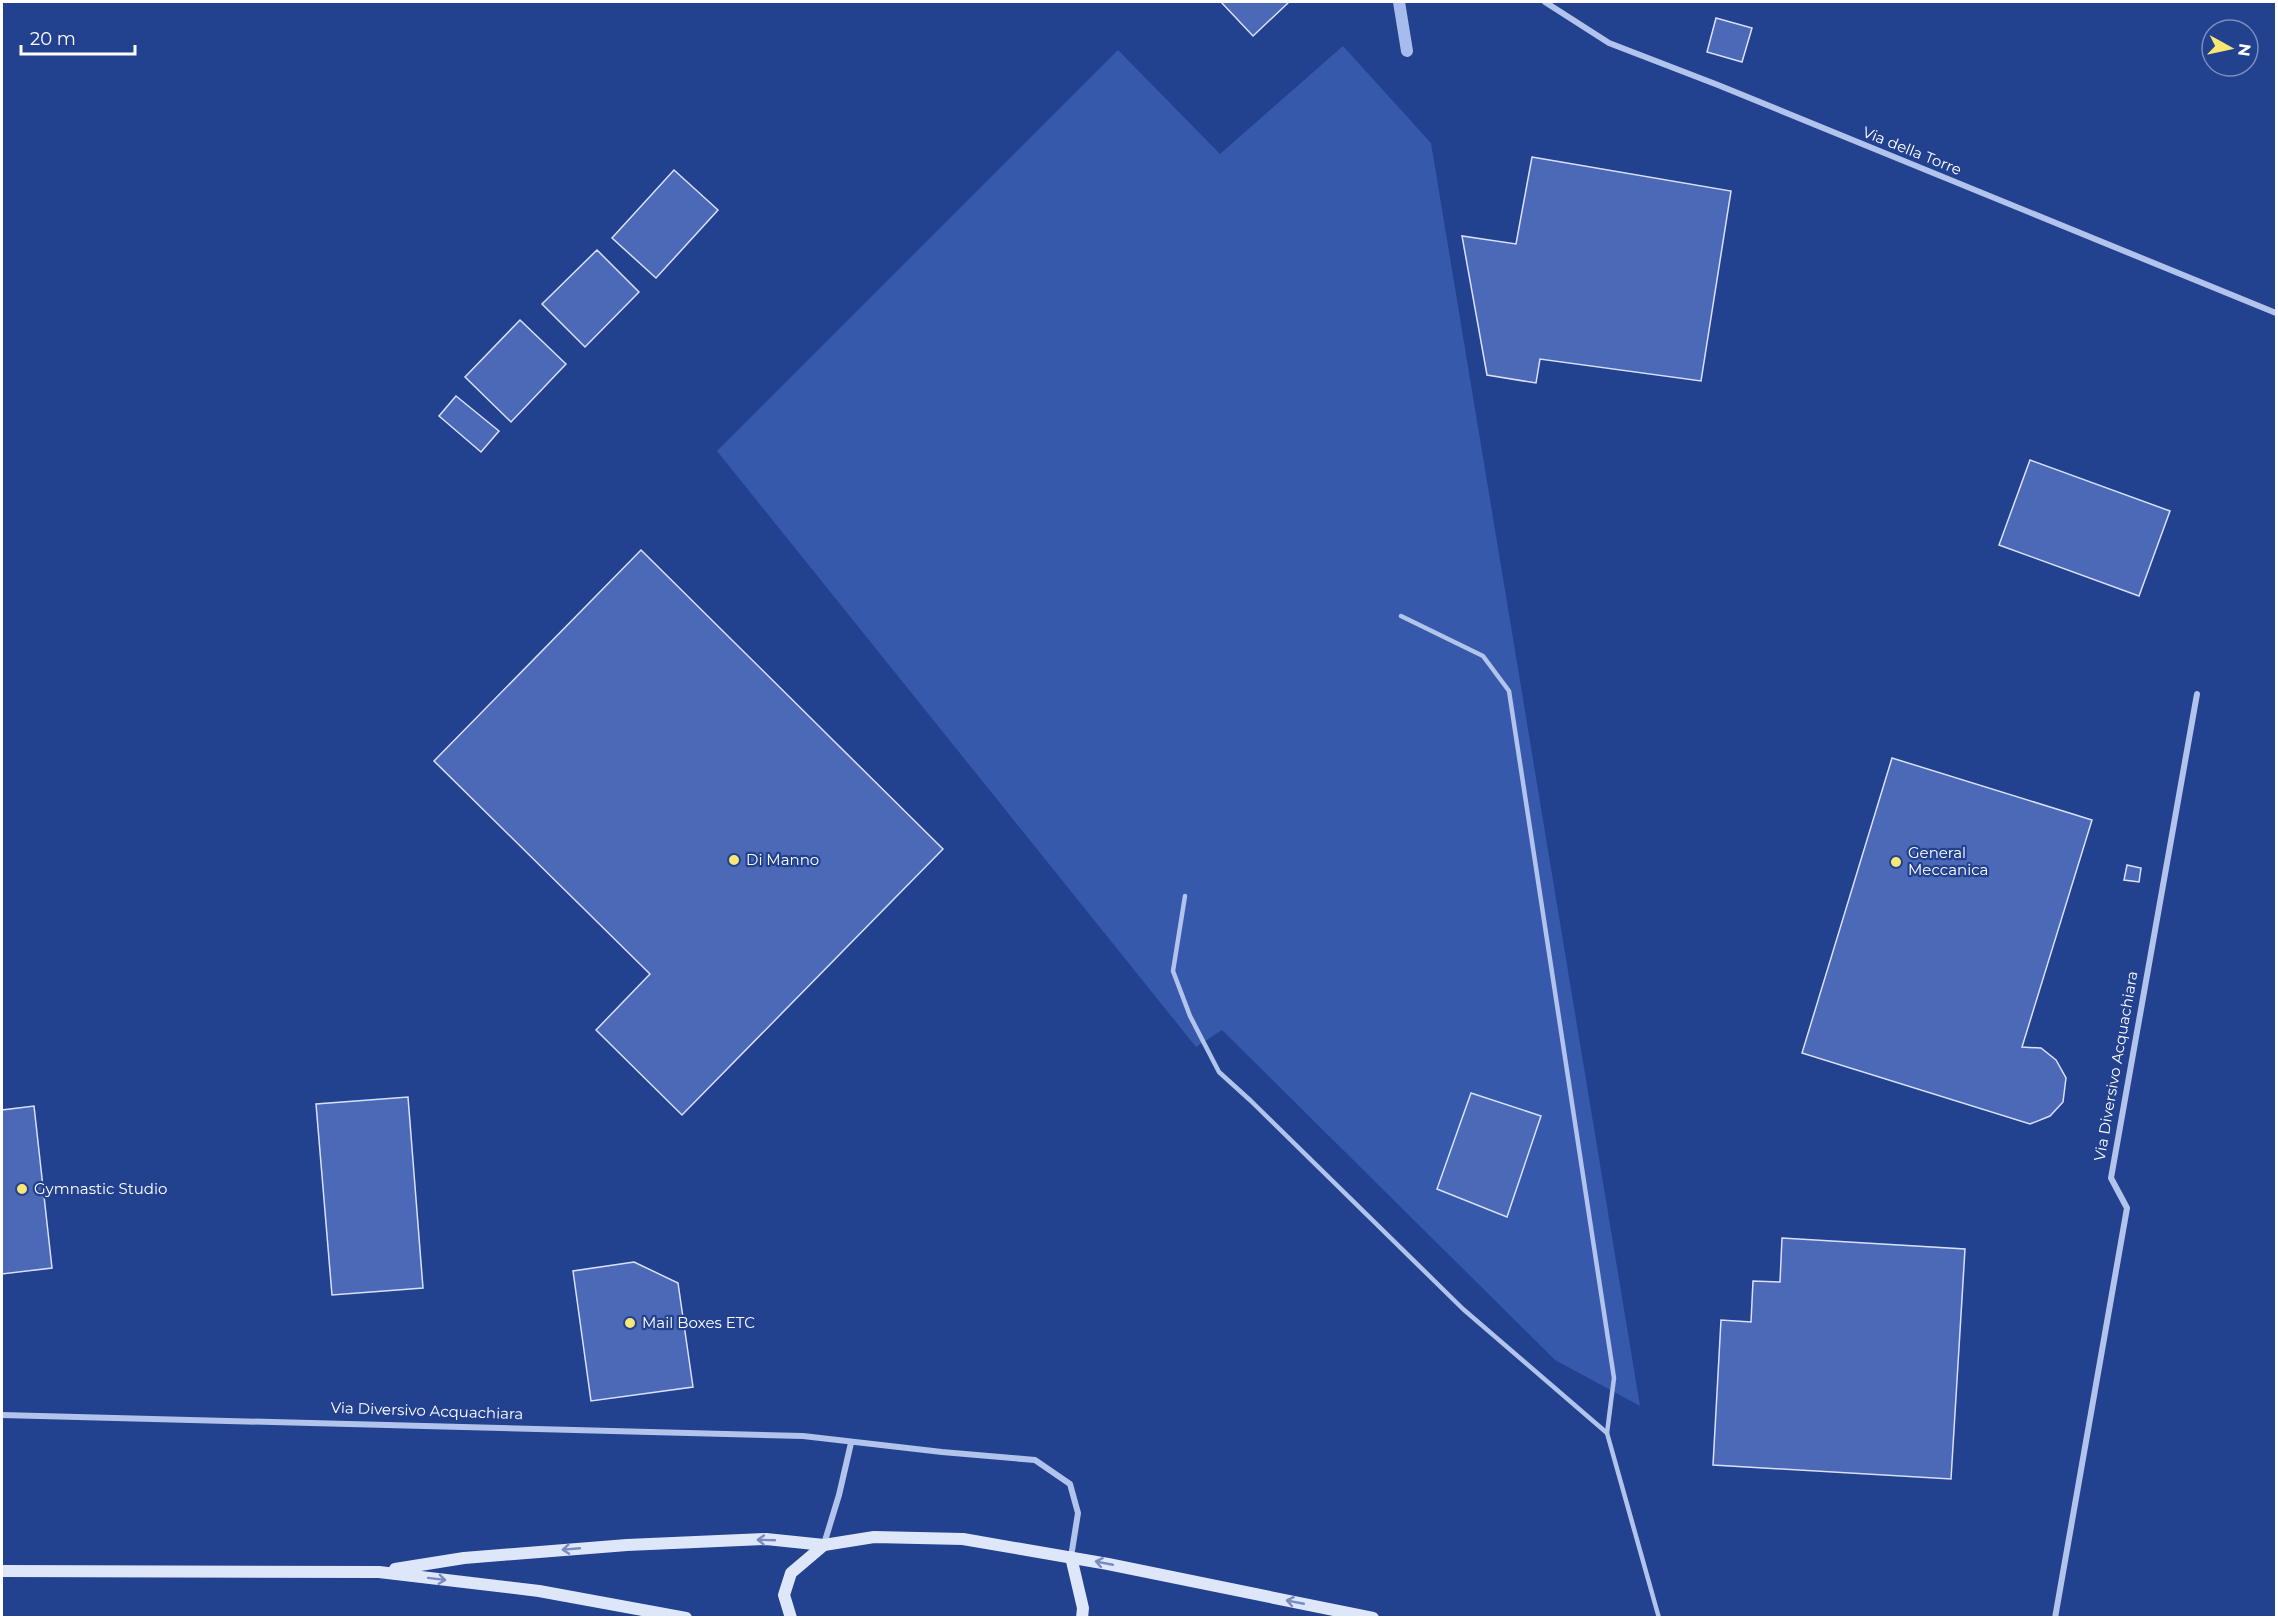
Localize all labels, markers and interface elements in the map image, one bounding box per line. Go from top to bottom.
scale bar [21,18,135,56]
north arrow [2200,18,2260,78]
text: 20 m [30,28,76,50]
text: N [2234,42,2255,58]
street label: Via della Torre [1860,122,1964,179]
place label: General Meccanica [1908,843,1988,879]
place label: Di Manno [746,850,819,869]
marker: Di Manno [727,853,741,867]
marker: General Meccanica [1889,855,1903,869]
street label: Via Diversivo Acquachiara [2089,969,2142,1162]
place label: Gymnastic Studio [34,1179,167,1198]
marker: Gymnastic Studio [15,1182,29,1196]
place label: Mail Boxes ETC [642,1313,755,1332]
marker: Mail Boxes ETC [623,1316,637,1330]
street label: Via Diversivo Acquachiara [330,1398,524,1423]
one-way arrow [756,1534,776,1546]
one-way arrow [562,1544,581,1555]
one-way arrow [1095,1557,1115,1568]
one-way arrow [426,1574,446,1585]
one-way arrow [1286,1596,1306,1607]

